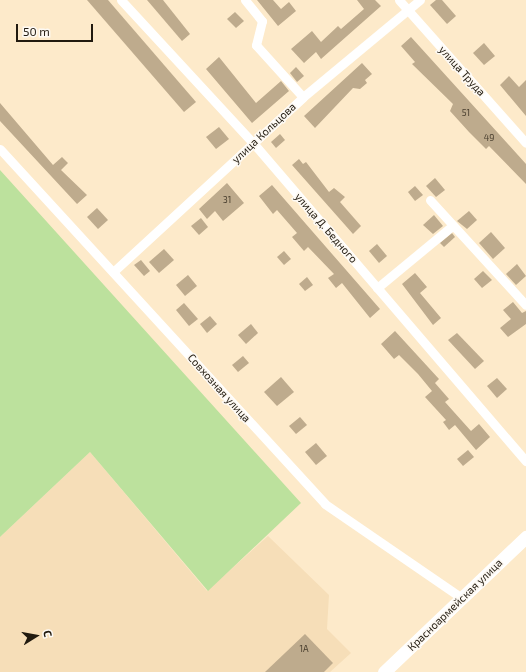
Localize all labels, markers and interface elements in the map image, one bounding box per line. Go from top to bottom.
scale bar [18,16,95,42]
text: 50 m [23,24,50,38]
street label: улица Труда [436,43,488,99]
street label: улица Кольцова [229,100,299,166]
house number: 51 [462,108,470,118]
house number: 49 [484,133,494,143]
street label: улица Д. Бедного [292,190,360,266]
house number: 31 [223,195,231,205]
street label: Совхозная улица [185,351,253,425]
street label: Красноармейская улица [405,556,505,654]
north arrow [16,616,56,656]
text: С [41,629,55,638]
house number: 1А [299,644,309,654]

